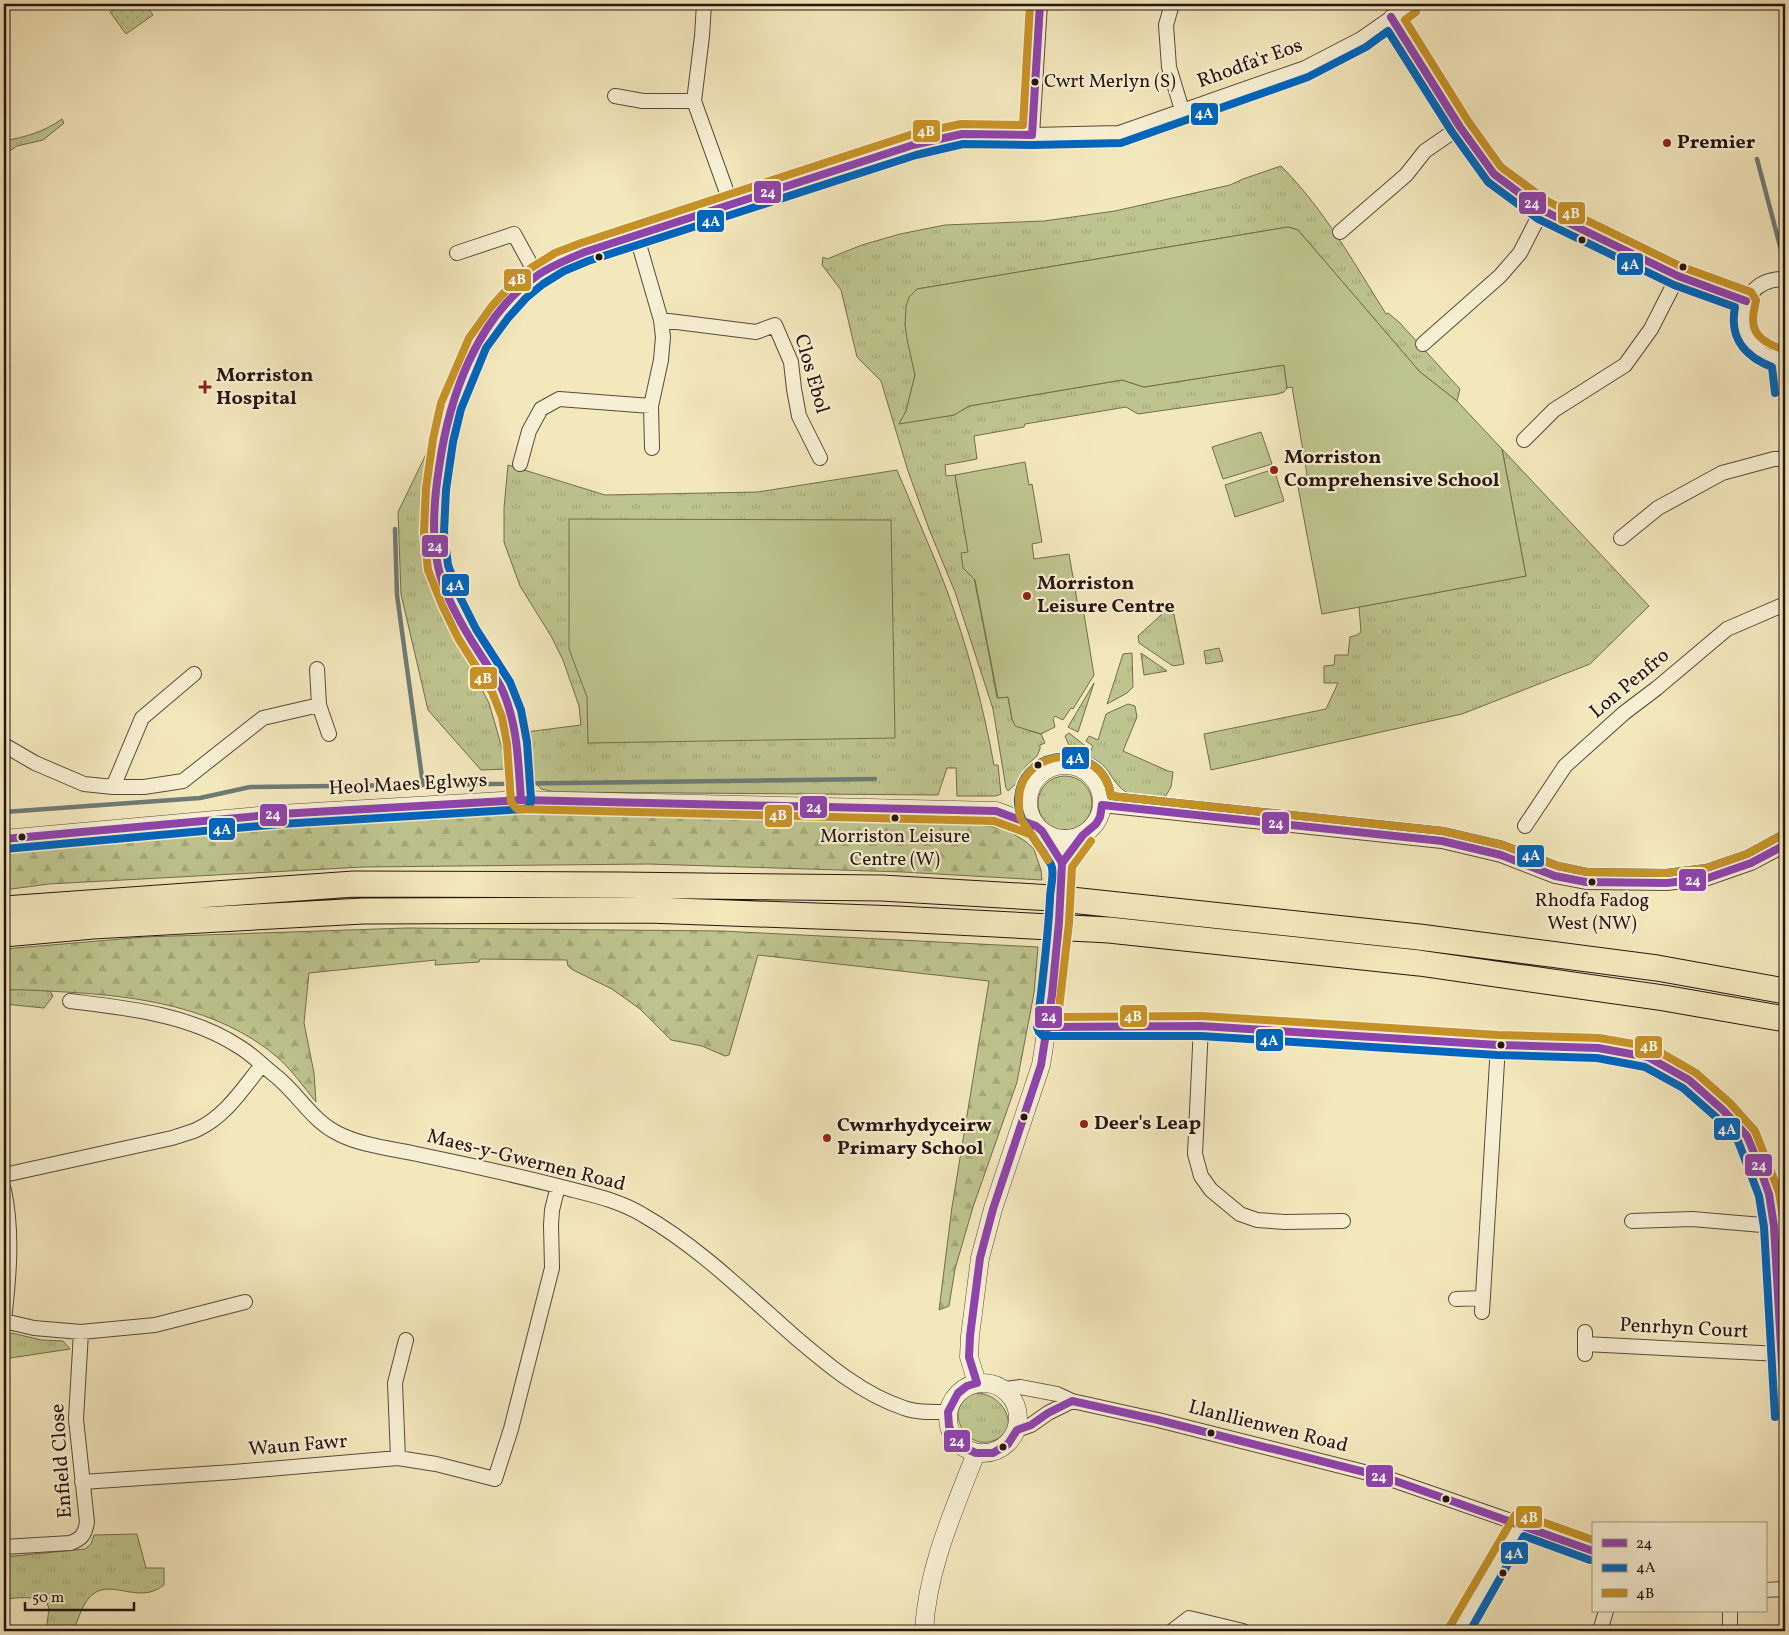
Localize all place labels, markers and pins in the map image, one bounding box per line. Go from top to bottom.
place label: Cwrt Merlyn (S) [1044,69,1176,95]
marker: Cwrt Merlyn (S) [1030,77,1040,87]
place label: Premier [1677,129,1756,157]
marker: Premier [1661,137,1673,149]
unlabelled marker [1577,235,1587,245]
unlabelled marker [594,252,604,262]
unlabelled marker [1678,262,1688,272]
place label: Morriston Hospital [216,362,313,413]
marker: Morriston Hospital [198,380,212,394]
place label: Morriston Comprehensive School [1284,444,1500,495]
marker: Morriston Comprehensive School [1268,464,1280,476]
place label: Morriston Leisure Centre [1037,570,1175,621]
marker: Morriston Leisure Centre [1021,590,1033,602]
unlabelled marker [1033,760,1043,770]
marker: Morriston Leisure Centre (W) [890,813,900,823]
place label: Morriston Leisure Centre (W) [820,824,970,873]
unlabelled marker [17,832,27,842]
marker: Rhodfa Fadog West (NW) [1587,877,1597,887]
place label: Rhodfa Fadog West (NW) [1535,888,1649,937]
unlabelled marker [1496,1040,1506,1050]
place label: Deer's Leap [1094,1110,1201,1138]
place label: Cwmrhydyceirw Primary School [837,1112,992,1163]
unlabelled marker [1019,1112,1029,1122]
marker: Deer's Leap [1078,1118,1090,1130]
marker: Cwmrhydyceirw Primary School [821,1132,833,1144]
unlabelled marker [1206,1428,1216,1438]
unlabelled marker [998,1442,1008,1452]
unlabelled marker [1441,1494,1451,1504]
unlabelled marker [1498,1568,1508,1578]

